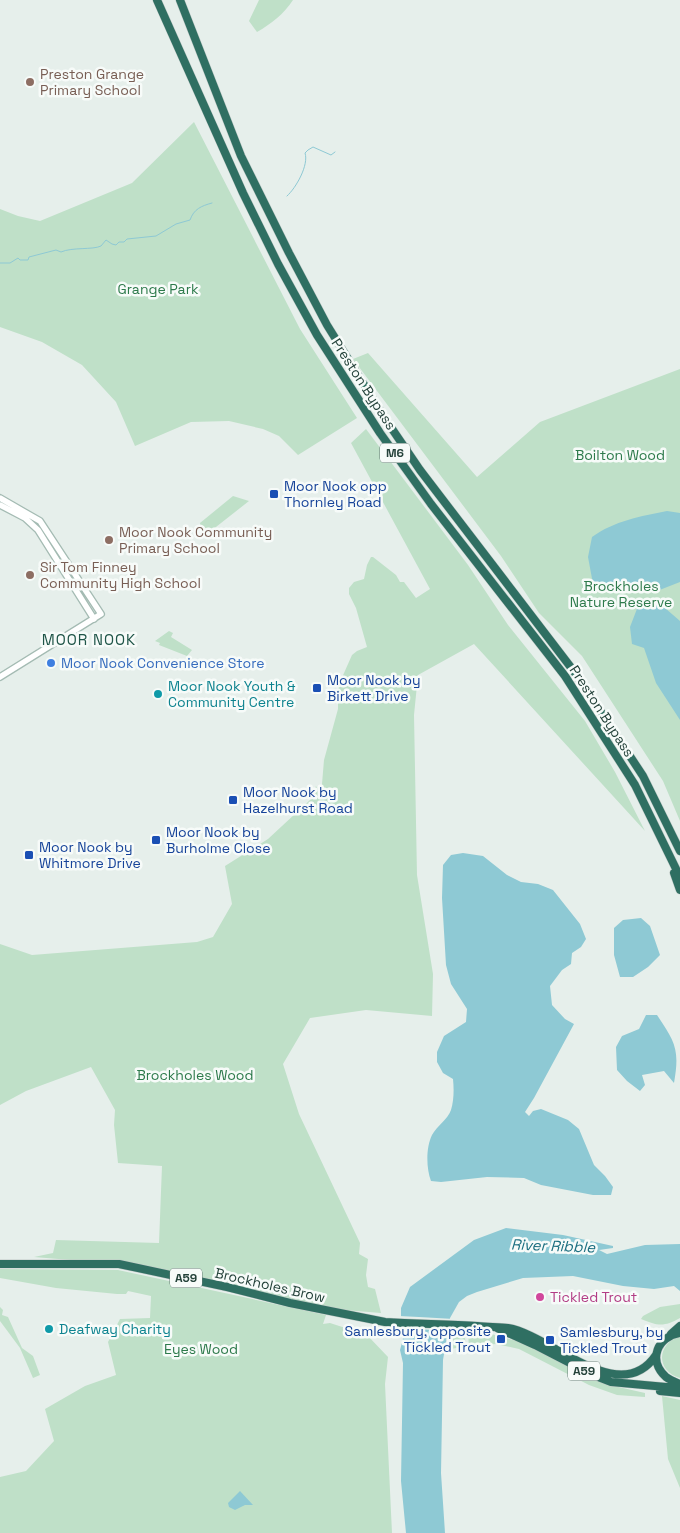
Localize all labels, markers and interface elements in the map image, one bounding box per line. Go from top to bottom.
place label: Preston Grange Primary School [40,65,144,99]
marker: Preston Grange Primary School [24,76,36,88]
park label: Grange Park [118,280,199,298]
street label: Preston Bypass [328,335,400,433]
road number: M6 [380,443,410,462]
park label: Boilton Wood [575,446,665,464]
place label: Moor Nook opp Thornley Road [284,477,387,511]
marker: Moor Nook opp Thornley Road [268,488,280,500]
place label: Moor Nook Community Primary School [119,523,272,557]
marker: Moor Nook Community Primary School [103,534,115,546]
place label: Sir Tom Finney Community High School [40,558,201,592]
marker: Sir Tom Finney Community High School [24,569,36,581]
park label: Brockholes Nature Reserve [570,577,672,611]
district label: MOOR NOOK [42,630,136,649]
place label: Moor Nook Convenience Store [61,654,264,672]
marker: Moor Nook Convenience Store [45,657,57,669]
street label: Preston Bypass [566,662,638,760]
place label: Moor Nook by Birkett Drive [327,671,421,705]
place label: Moor Nook Youth & Community Centre [168,677,296,711]
marker: Moor Nook by Birkett Drive [311,682,323,694]
marker: Moor Nook Youth & Community Centre [152,688,164,700]
place label: Moor Nook by Hazelhurst Road [243,783,353,817]
marker: Moor Nook by Hazelhurst Road [227,794,239,806]
place label: Moor Nook by Burholme Close [166,823,270,857]
marker: Moor Nook by Burholme Close [150,834,162,846]
place label: Moor Nook by Whitmore Drive [39,838,141,872]
marker: Moor Nook by Whitmore Drive [23,849,35,861]
park label: Brockholes Wood [136,1066,254,1084]
water label: River Ribble [511,1235,597,1257]
street label: Brockholes Brow [213,1264,327,1306]
road number: A59 [170,1268,202,1288]
place label: Tickled Trout [550,1288,637,1306]
marker: Tickled Trout [534,1291,546,1303]
place label: Deafway Charity [59,1320,171,1338]
place label: Samlesbury, opposite Tickled Trout [345,1322,491,1356]
marker: Deafway Charity [43,1323,55,1335]
place label: Samlesbury, by Tickled Trout [560,1323,663,1357]
marker: Samlesbury, opposite Tickled Trout [495,1333,507,1345]
marker: Samlesbury, by Tickled Trout [544,1334,556,1346]
park label: Eyes Wood [164,1340,238,1358]
road number: A59 [568,1362,600,1380]

